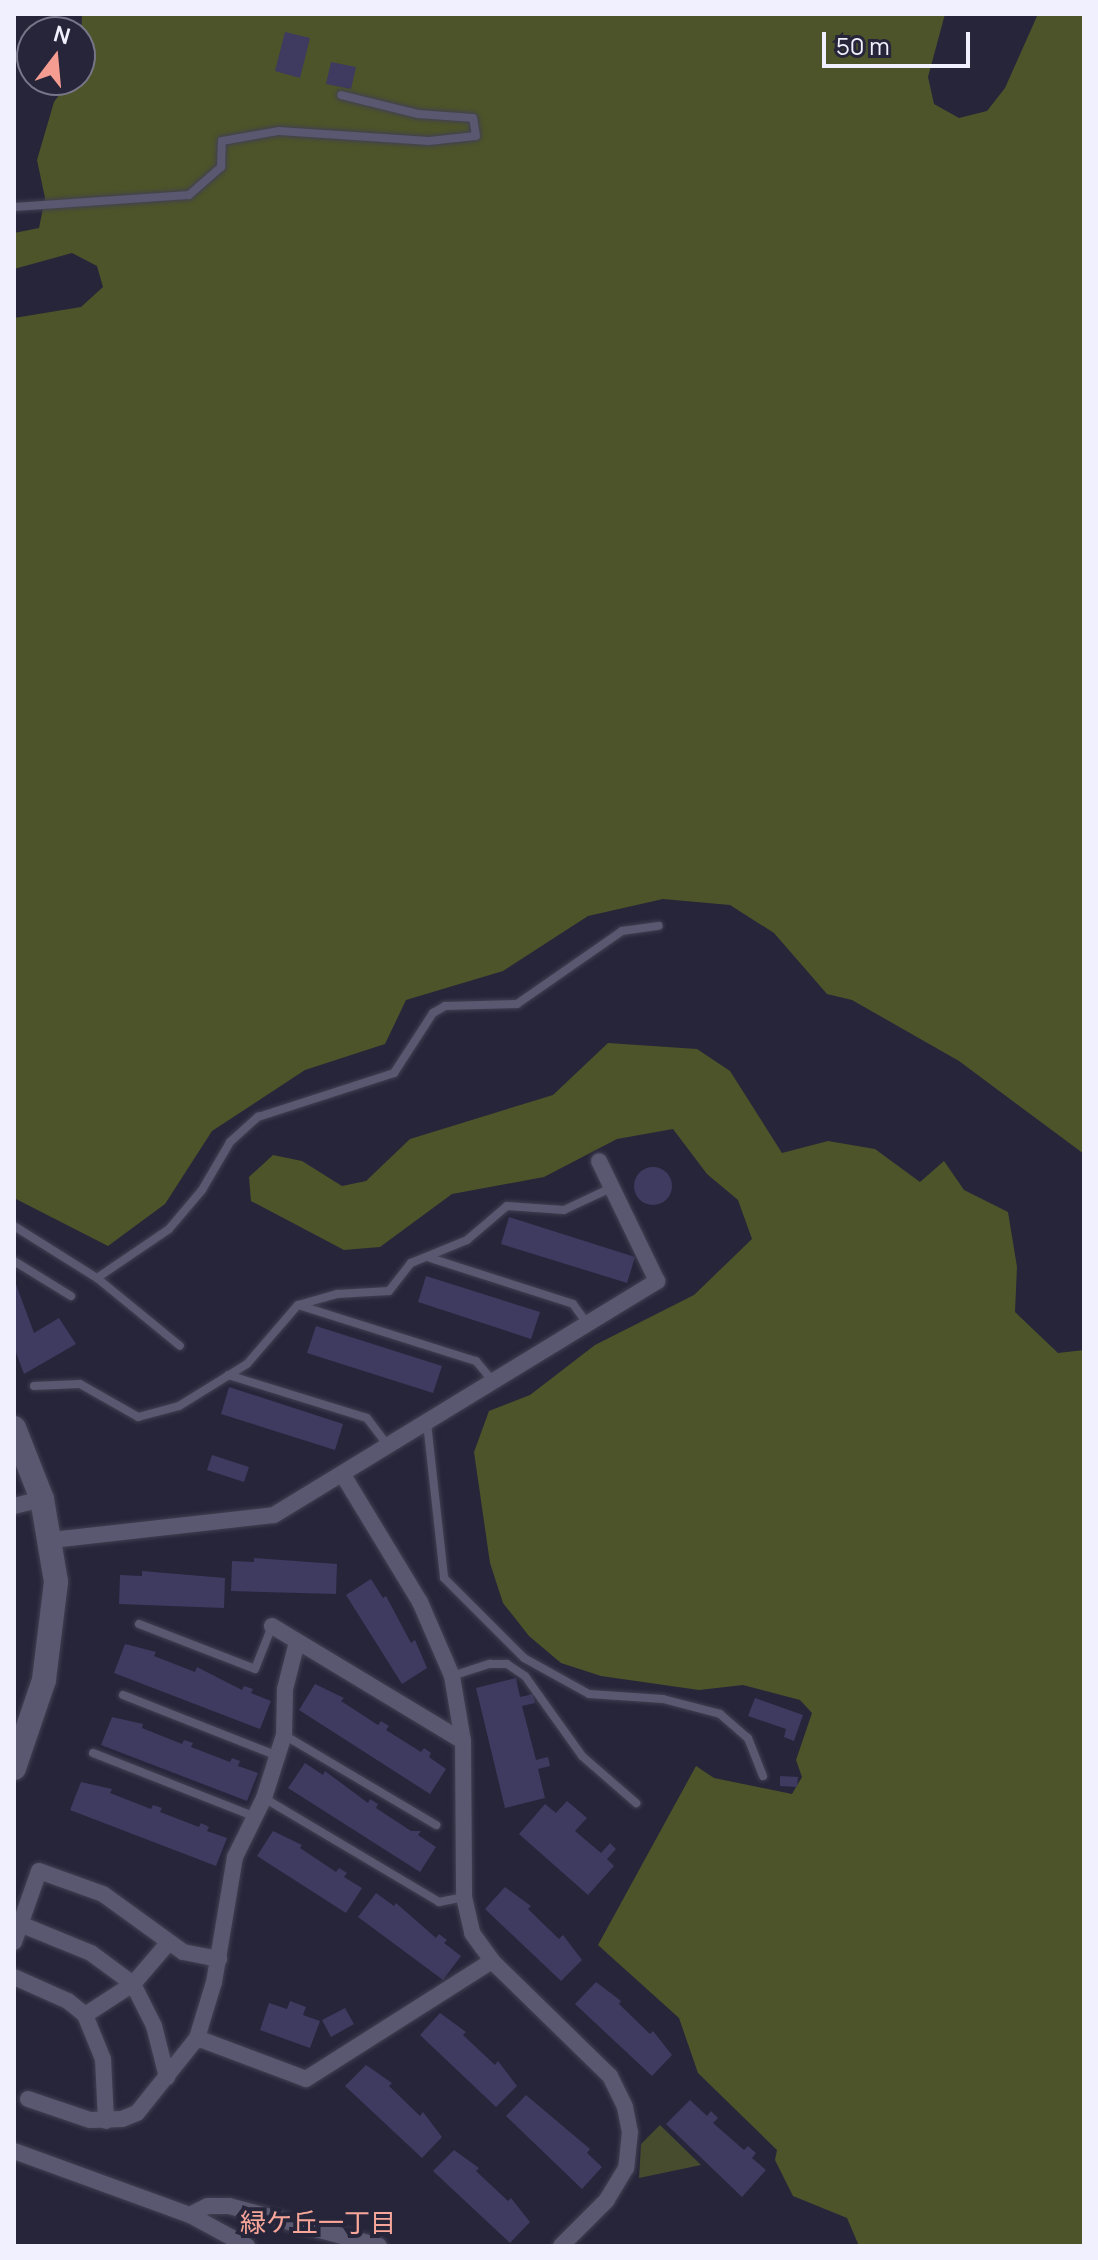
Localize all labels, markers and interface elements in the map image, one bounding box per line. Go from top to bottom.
north arrow [16,16,96,96]
scale bar [826,16,974,66]
text: N [50,18,74,51]
text: 50 m [836,29,890,62]
district label: 緑ケ丘一丁目 [240,2207,396,2239]

